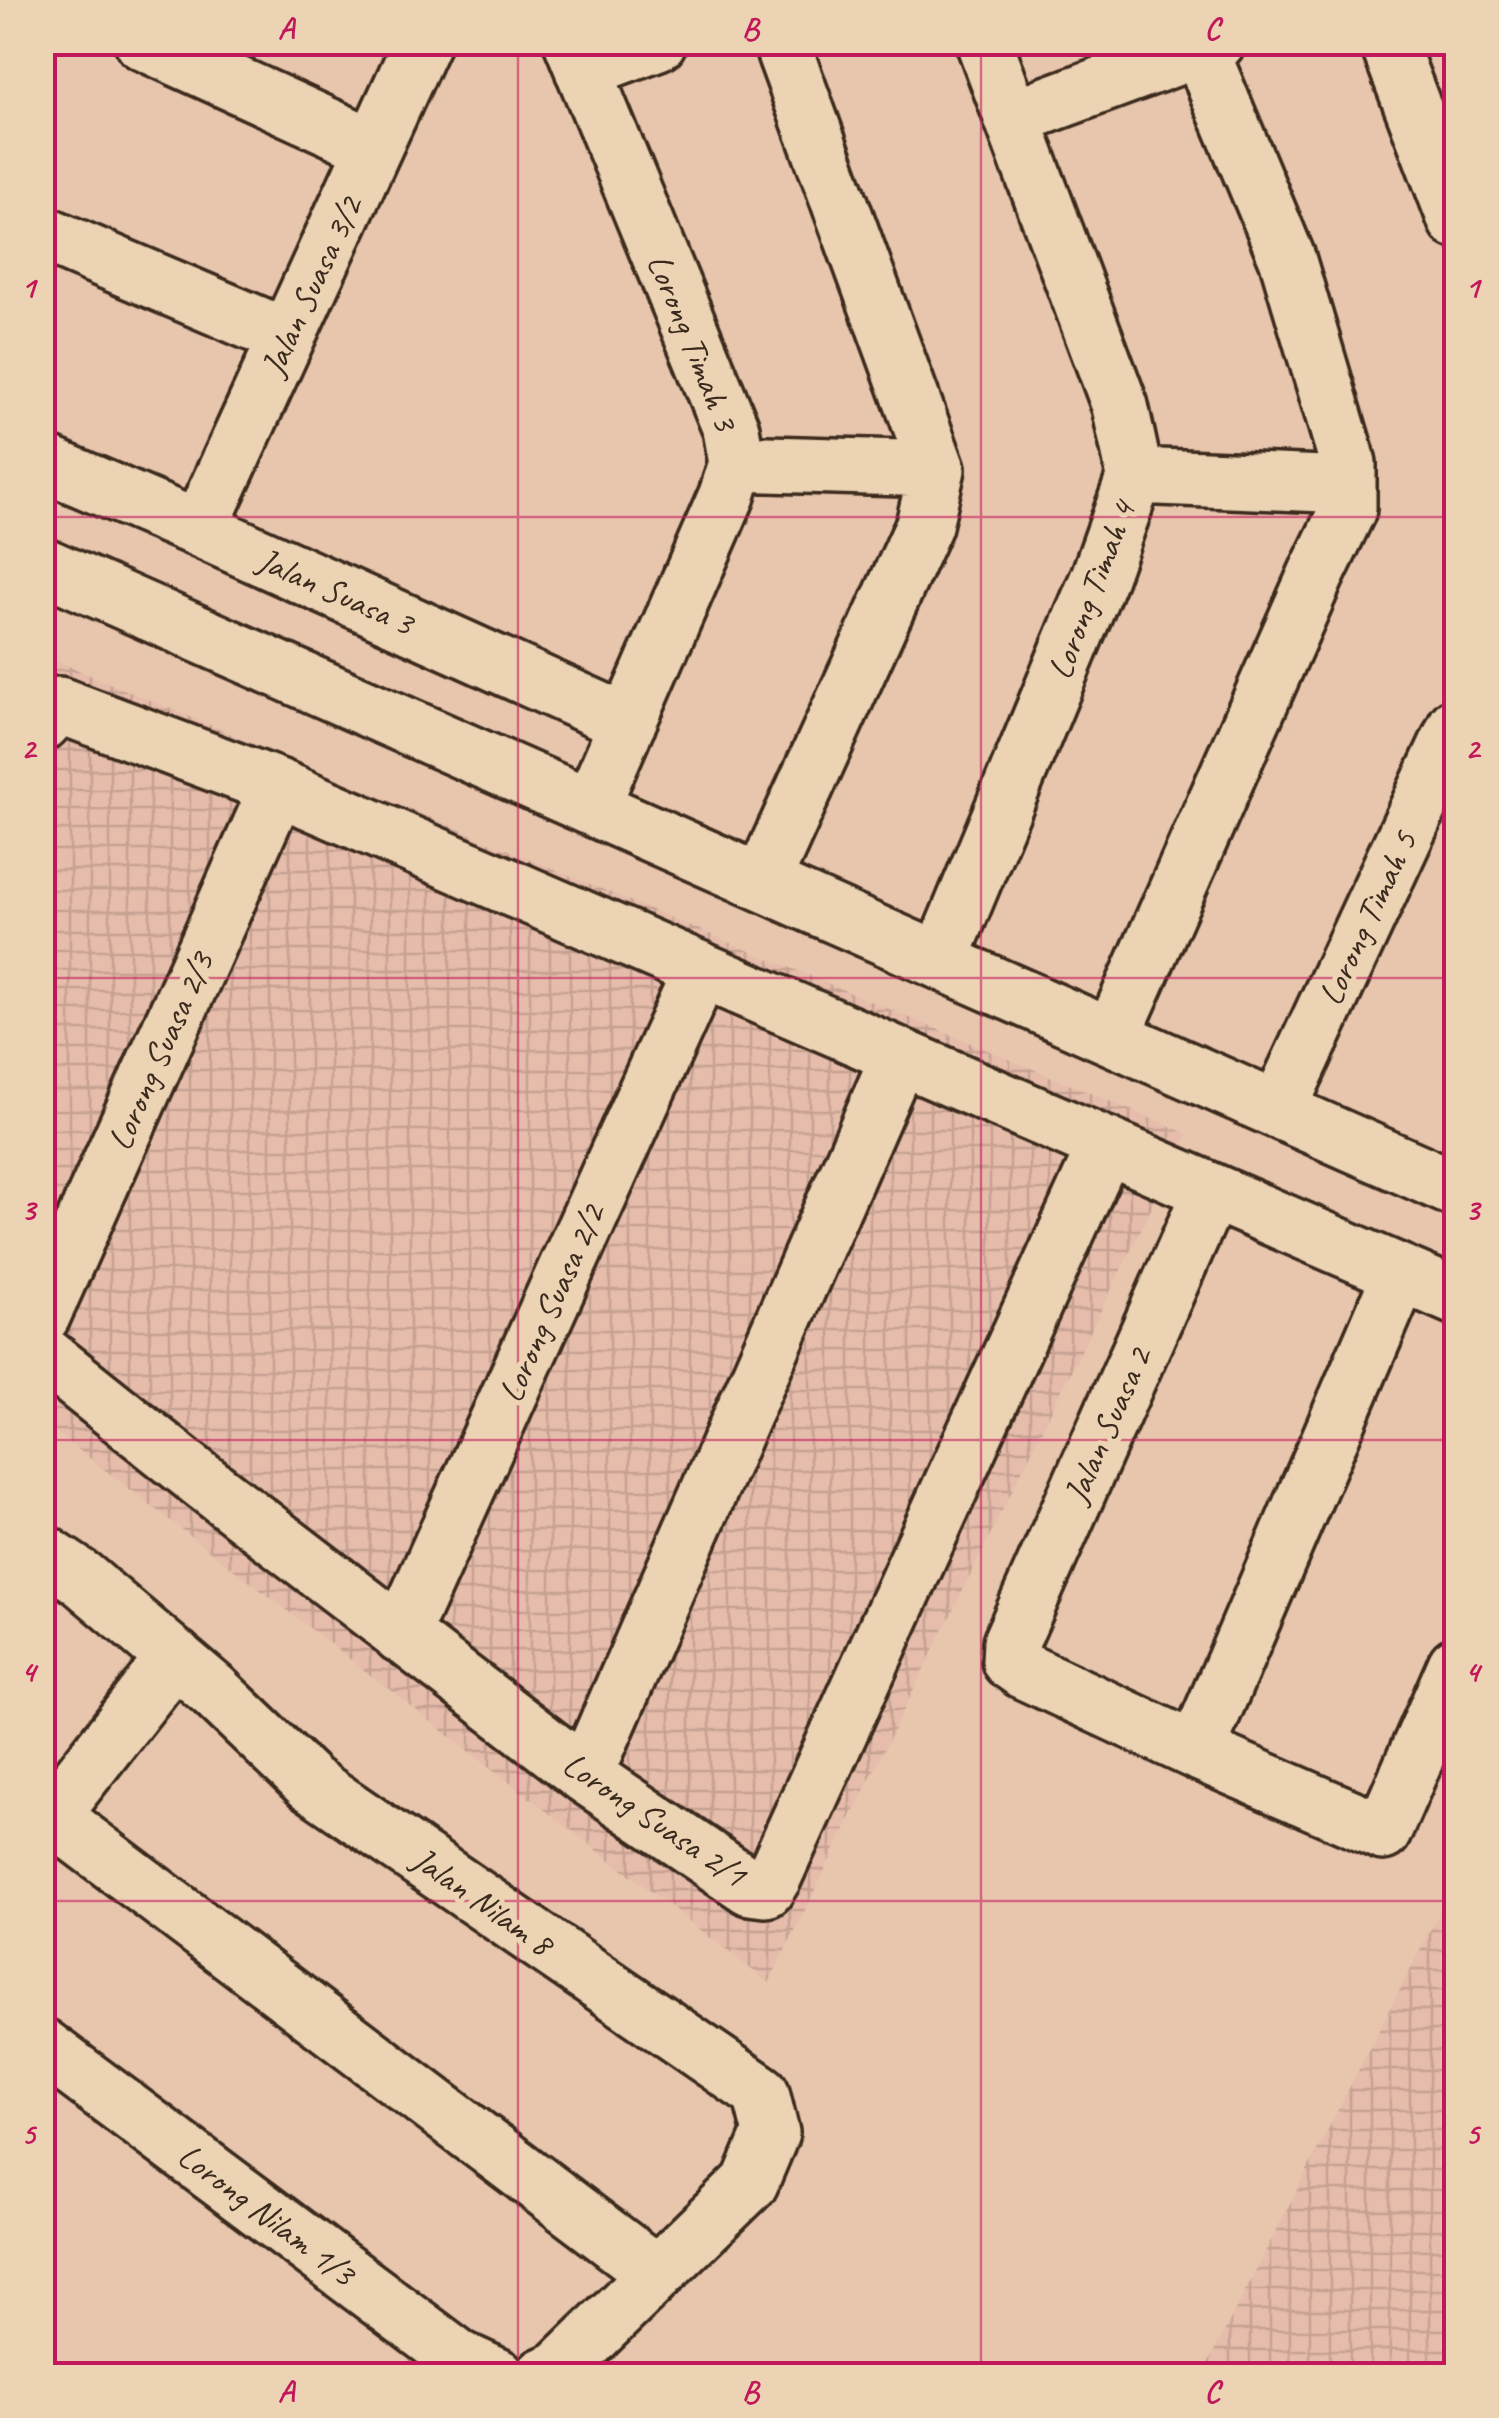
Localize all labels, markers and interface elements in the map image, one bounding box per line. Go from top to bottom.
text: A [278,8,297,49]
text: B [742,8,761,49]
text: C [1204,8,1224,49]
street label: Jalan Suasa 3/2 [250,186,374,385]
street label: Lorong Timah 3 [637,247,749,439]
text: 1 [21,266,39,307]
text: 1 [1465,266,1483,307]
street label: Lorong Timah 4 [1037,492,1147,685]
street label: Jalan Suasa 3 [249,536,422,647]
text: 2 [21,728,38,769]
text: 2 [1465,728,1482,769]
street label: Lorong Timah 5 [1308,822,1428,1012]
street label: Lorong Suasa 2/3 [97,943,225,1157]
text: 3 [21,1189,38,1230]
text: 3 [1465,1189,1482,1230]
street label: Lorong Suasa 2/2 [488,1194,616,1409]
street label: Jalan Suasa 2 [1052,1338,1163,1512]
text: 4 [21,1651,39,1692]
text: 4 [1465,1651,1483,1692]
street label: Lorong Suasa 2/1 [554,1742,757,1898]
street label: Jalan Nilam 8 [402,1836,564,1968]
text: 5 [21,2113,38,2154]
text: 5 [1465,2113,1482,2154]
street label: Lorong Nilam 1/3 [169,2133,366,2297]
text: A [278,2371,297,2412]
text: B [742,2371,761,2412]
text: C [1204,2371,1224,2412]

